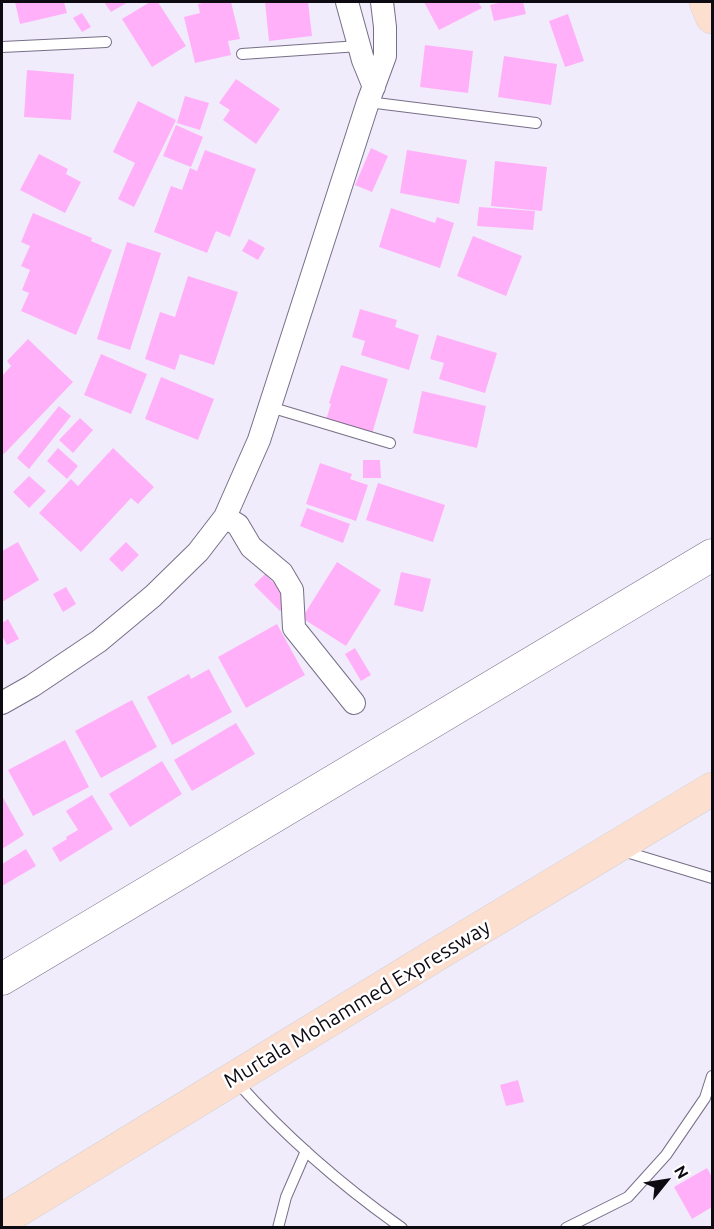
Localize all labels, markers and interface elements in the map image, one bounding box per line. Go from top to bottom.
street label: Murtala Mohammed Expressway [219,914,495,1094]
north arrow [636,1151,696,1211]
text: N [671,1162,692,1182]

